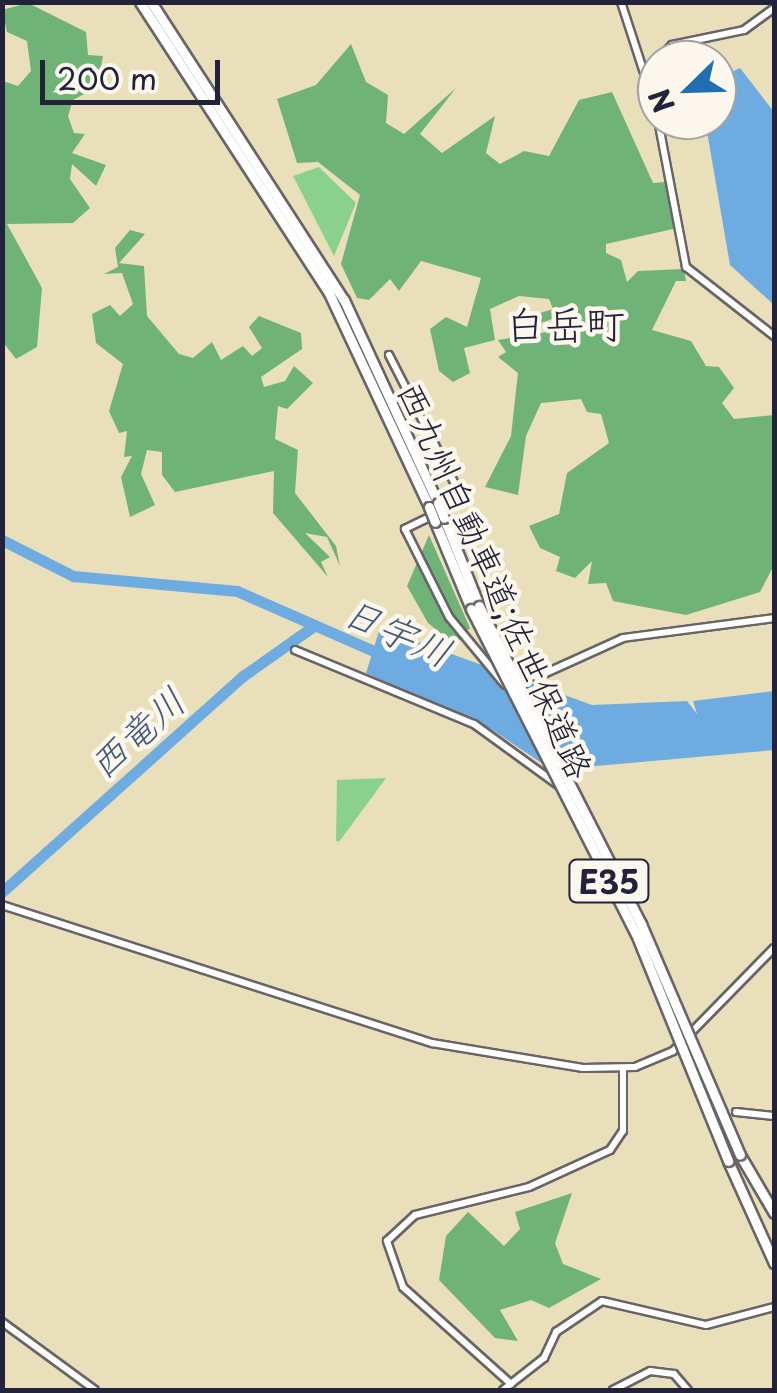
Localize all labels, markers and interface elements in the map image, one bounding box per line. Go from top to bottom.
scale bar [45,40,225,102]
north arrow [637,40,737,140]
text: 200 m [57,55,157,100]
text: N [637,83,685,120]
district label: 白岳町 [505,299,625,347]
street label: 西九州自動車道;佐世保道路 [389,375,603,785]
water label: 日宇川 [337,587,459,675]
water label: 西竜川 [78,677,194,787]
road number: E35 [566,854,652,908]

